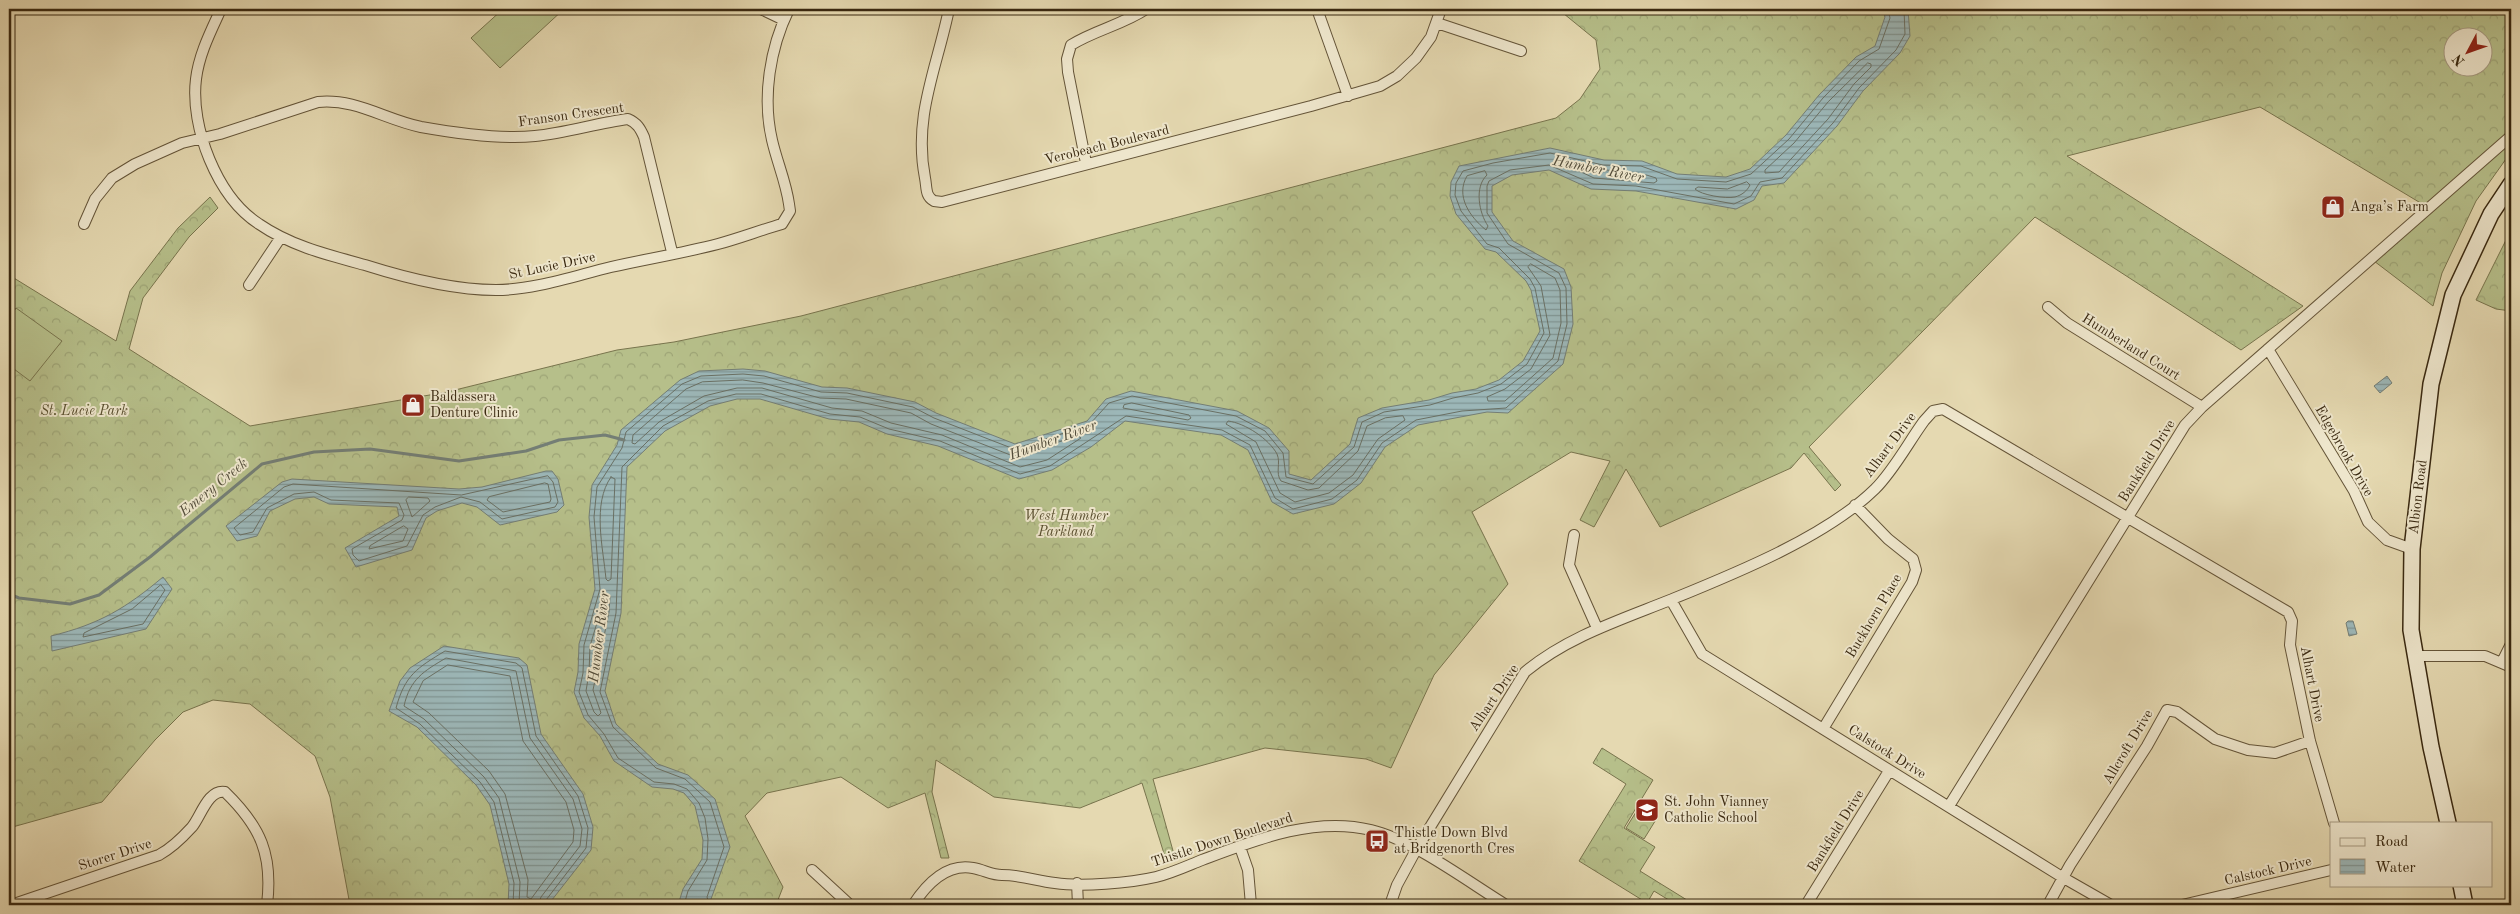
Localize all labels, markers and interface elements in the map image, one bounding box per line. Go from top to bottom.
north arrow [2442,28,2492,78]
text: N [2450,51,2468,69]
street label: Franson Crescent [517,101,625,129]
street label: Verobeach Boulevard [1043,123,1171,167]
water label: Humber River [1550,154,1645,186]
shop icon: Anga’s Farm [2320,194,2346,220]
place label: Anga’s Farm [2350,200,2429,214]
street label: St Lucie Drive [507,250,597,282]
street label: Humberland Court [2079,311,2183,383]
place label: Baldassera Denture Clinic [430,390,518,420]
shop icon: Baldassera Denture Clinic [400,392,426,418]
street label: Edgebrook Drive [2312,403,2376,499]
park label: St. Lucie Park [40,404,128,418]
street label: Alhart Drive [1861,410,1919,480]
street label: Bankfield Drive [2116,417,2178,505]
water label: Humber River [1006,418,1099,464]
water label: Emery Creek [176,456,251,521]
street label: Albion Road [2406,459,2430,535]
park label: West Humber Parkland [1024,509,1109,539]
street label: Buckhorn Place [1844,572,1904,660]
water label: Humber River [587,590,613,685]
street label: Alhart Drive [2298,645,2326,723]
street label: Alhart Drive [1467,662,1521,734]
street label: Allcroft Drive [2100,707,2156,787]
street label: Calstock Drive [1846,722,1928,782]
street label: Bankfield Drive [1805,787,1867,875]
place label: St. John Vianney Catholic School [1664,795,1769,825]
school or university icon: St. John Vianney Catholic School [1634,797,1660,823]
street label: Thistle Down Boulevard [1150,811,1294,869]
legend [2330,822,2492,886]
place label: Thistle Down Blvd at Bridgenorth Cres [1394,826,1515,856]
bus stop icon: Thistle Down Blvd at Bridgenorth Cres [1364,828,1390,854]
text: Road [2375,835,2409,850]
street label: Storer Drive [77,837,153,873]
street label: Calstock Drive [2223,854,2313,888]
text: Water [2375,861,2416,876]

